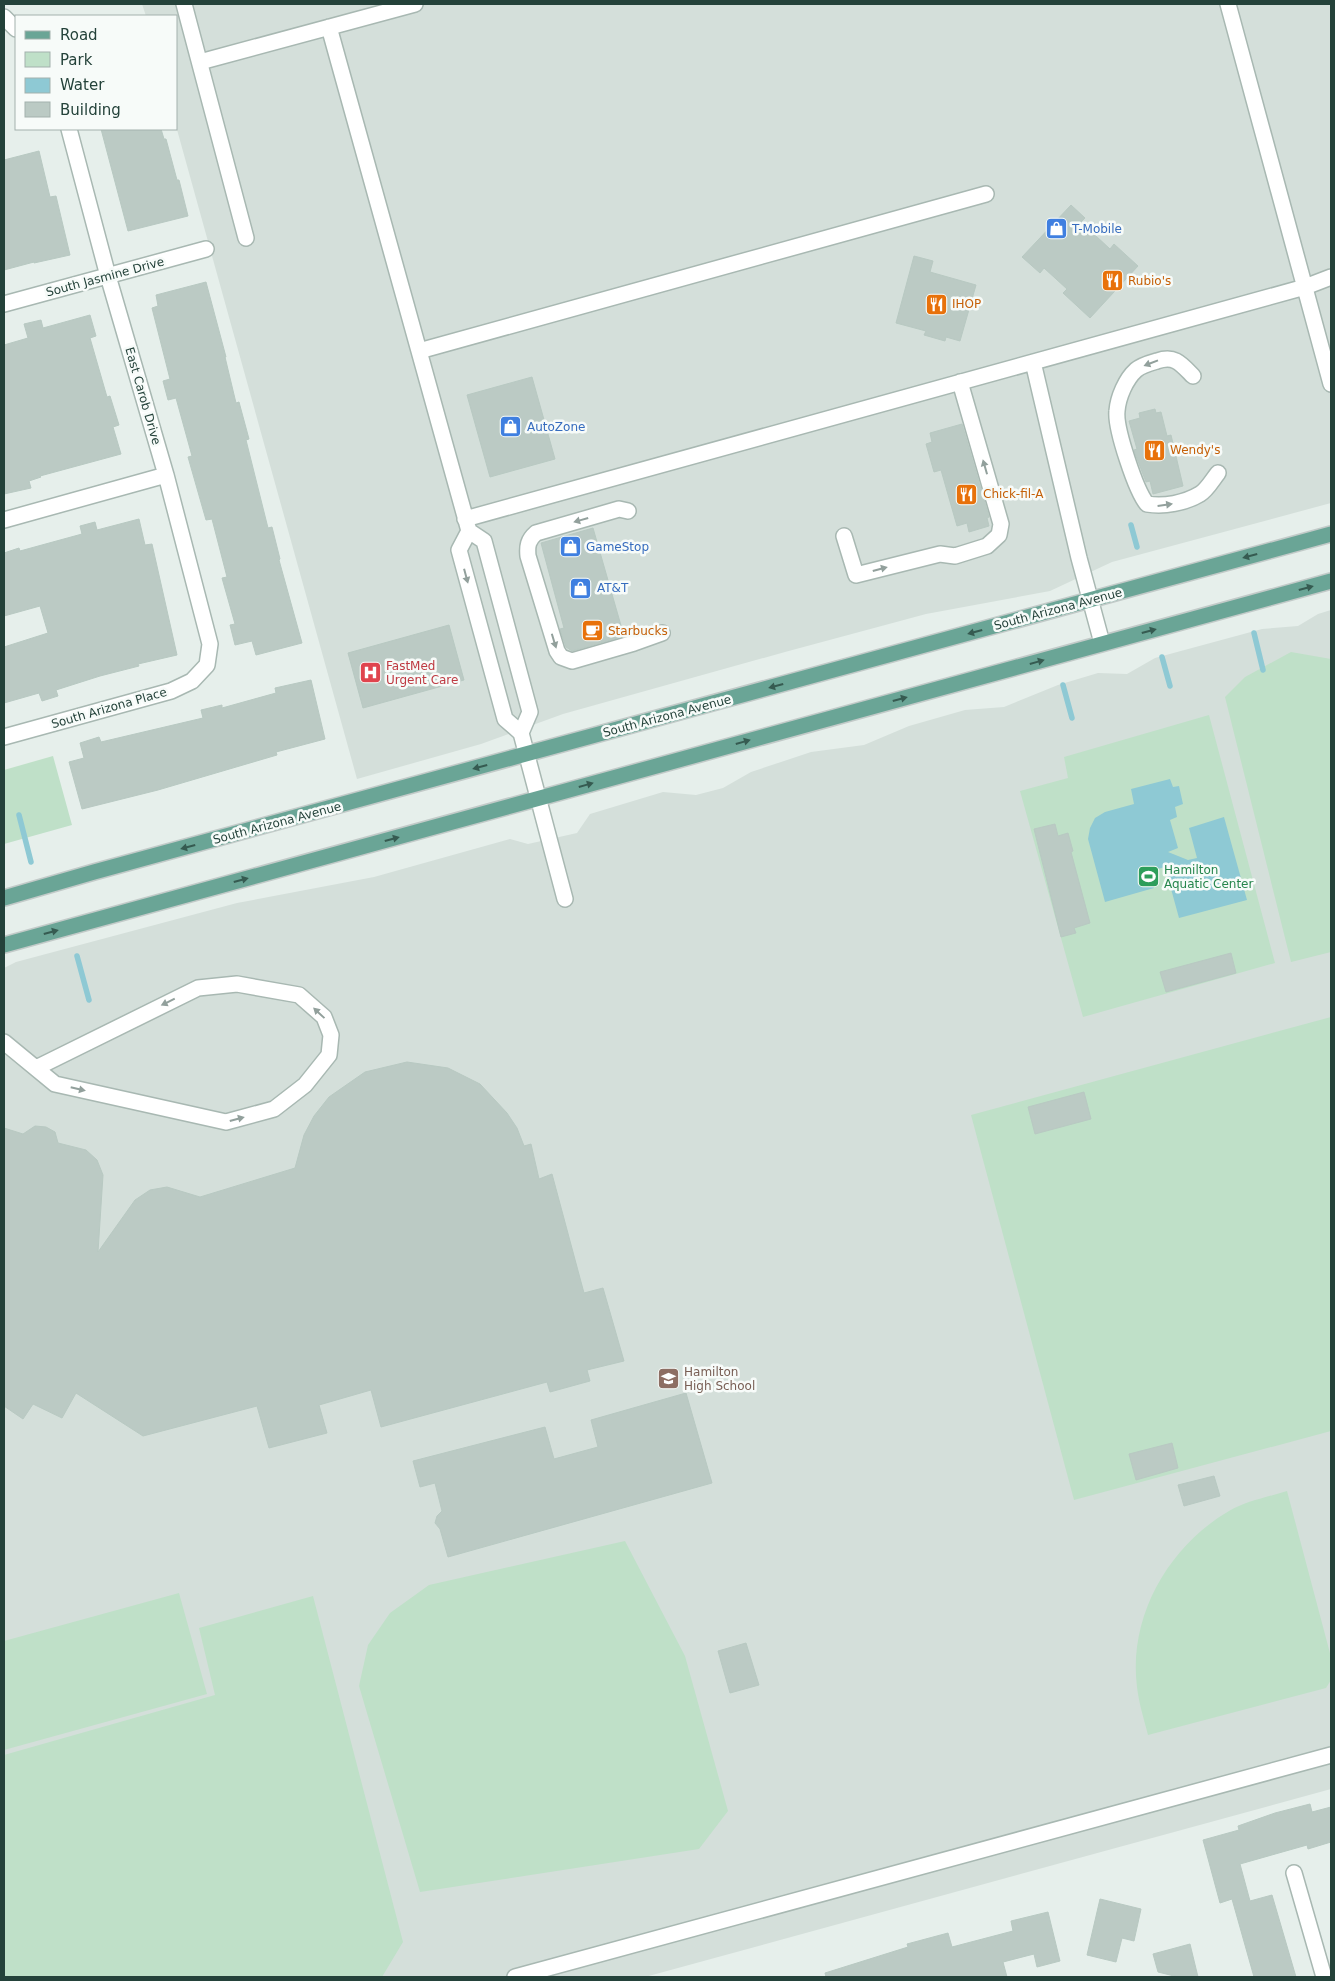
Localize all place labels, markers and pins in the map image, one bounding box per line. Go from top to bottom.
shop icon: T-Mobile [1044,217,1068,241]
place label: T-Mobile [1071,222,1122,236]
restaurant icon: Rubio's [1100,269,1124,293]
place label: Rubio's [1128,274,1171,288]
restaurant icon: IHOP [924,292,948,316]
place label: IHOP [952,297,981,311]
shop icon: AutoZone [499,415,523,439]
place label: AutoZone [527,420,585,434]
restaurant icon: Wendy's [1142,438,1166,462]
place label: Wendy's [1170,443,1220,457]
restaurant icon: Chick-fil-A [955,482,979,506]
place label: Chick-fil-A [983,487,1044,501]
shop icon: GameStop [558,535,582,559]
place label: GameStop [586,540,649,554]
shop icon: AT&T [569,576,593,600]
place label: AT&T [597,581,629,595]
cafe icon: Starbucks [580,619,604,643]
place label: Starbucks [608,624,668,638]
place label: FastMed Urgent Care [386,659,458,687]
hospital icon: FastMed Urgent Care [358,661,382,685]
place label: Hamilton Aquatic Center [1164,863,1253,891]
sports icon: Hamilton Aquatic Center [1136,865,1160,889]
place label: Hamilton High School [684,1365,755,1393]
school or university icon: Hamilton High School [656,1367,680,1391]

